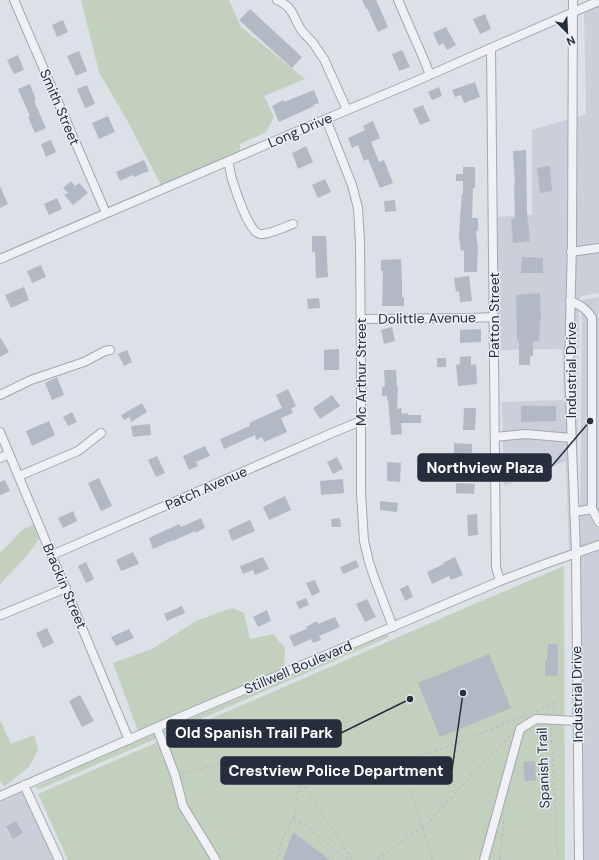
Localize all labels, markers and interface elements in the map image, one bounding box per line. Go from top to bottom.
north arrow [547,12,587,52]
text: N [565,33,578,49]
street label: Smith Street [36,66,84,148]
street label: Long Drive [265,108,335,152]
street label: Patton Street [485,272,503,358]
street label: Dolittle Avenue [378,308,476,328]
street label: Mc Arthur Street [352,318,370,426]
street label: Industrial Drive [562,322,580,418]
callout: Northview Plaza [418,454,551,481]
text: Northview Plaza [426,458,544,478]
street label: Patch Avenue [162,462,250,514]
street label: Brackin Street [39,541,91,631]
street label: Stillwell Boulevard [241,636,355,698]
street label: Industrial Drive [567,646,587,742]
callout: Old Spanish Trail Park [167,720,341,747]
text: Old Spanish Trail Park [175,723,333,743]
street label: Spanish Trail [533,727,553,809]
callout: Crestview Police Department [221,757,452,784]
text: Crestview Police Department [228,761,444,781]

